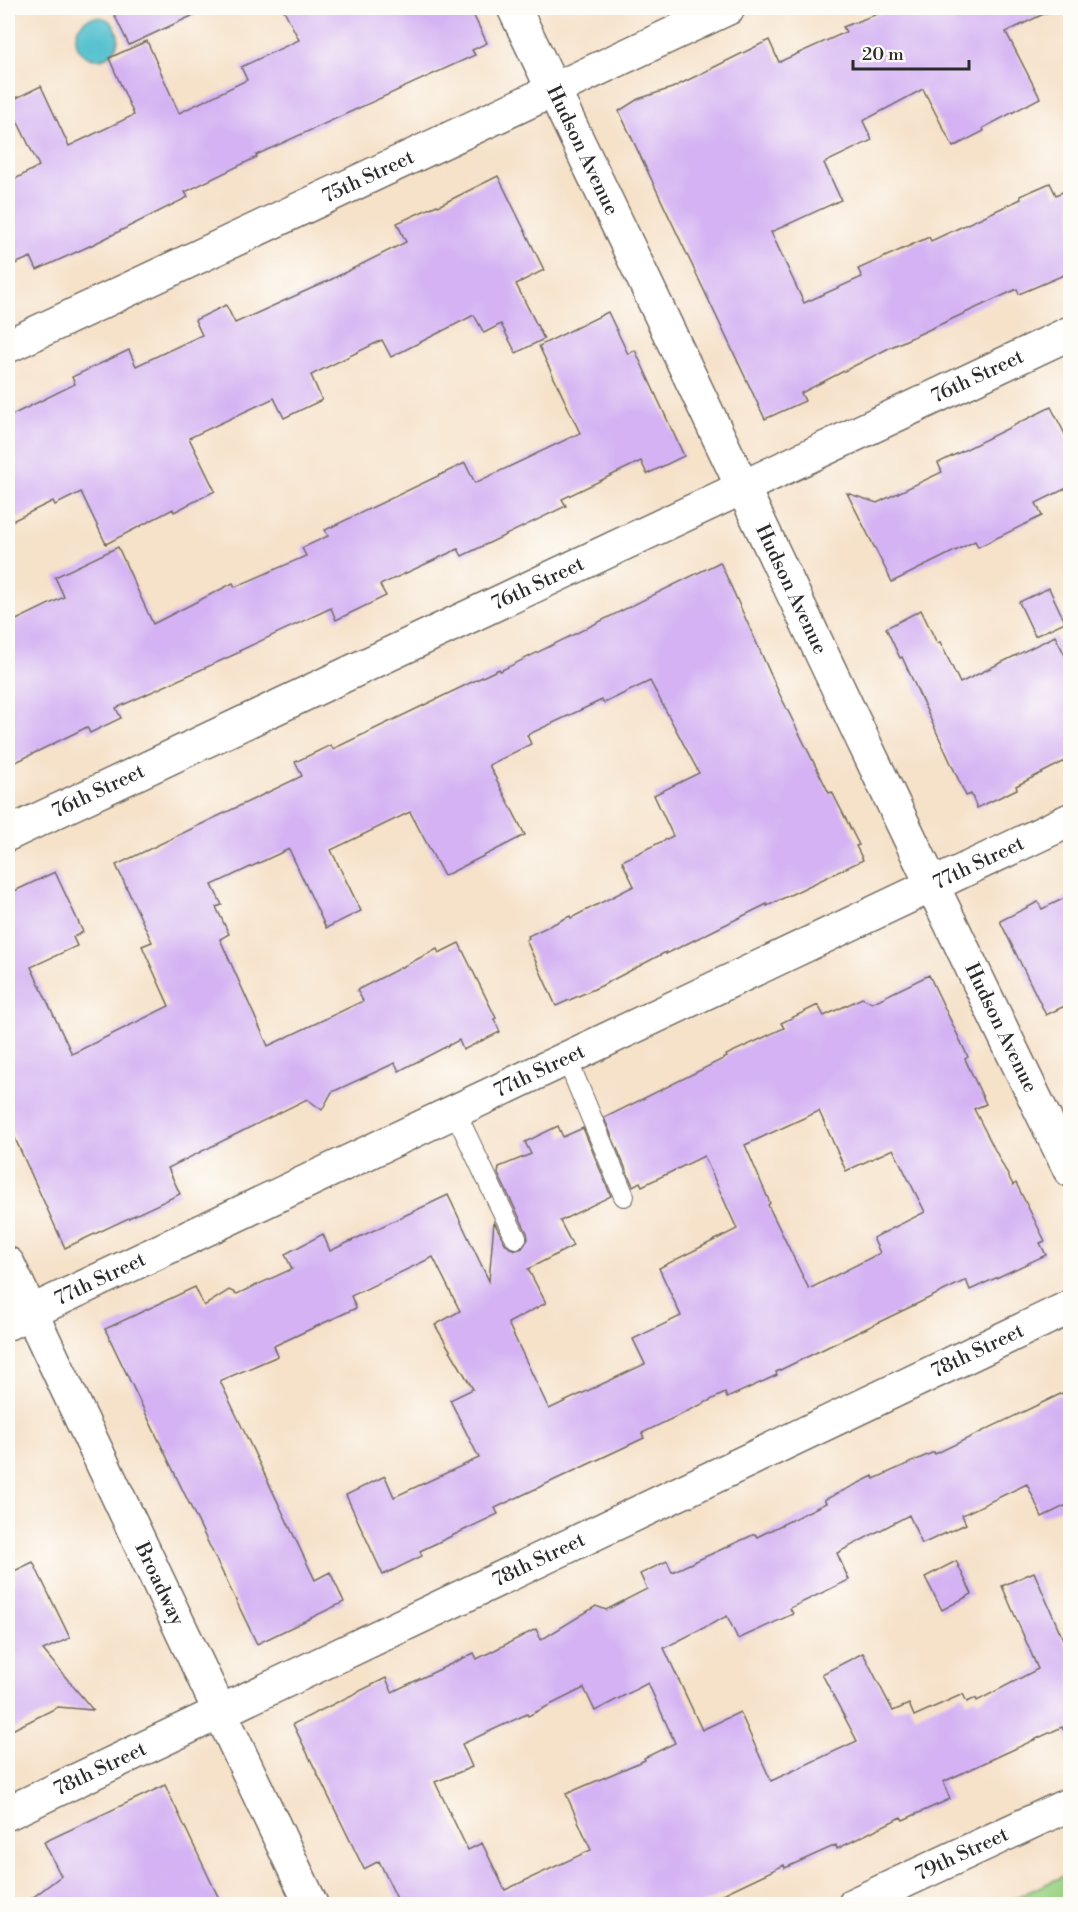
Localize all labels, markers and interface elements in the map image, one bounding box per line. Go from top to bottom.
scale bar [853,33,968,71]
text: 20 m [862,43,904,66]
street label: Hudson Avenue [541,81,624,219]
street label: 75th Street [318,145,418,209]
street label: 76th Street [927,344,1028,409]
street label: Hudson Avenue [750,520,833,658]
street label: 76th Street [488,551,588,616]
street label: 76th Street [48,759,149,824]
street label: 77th Street [929,831,1028,896]
street label: Hudson Avenue [959,959,1043,1097]
street label: 77th Street [490,1039,589,1104]
street label: 77th Street [51,1247,150,1312]
street label: 78th Street [927,1318,1028,1384]
street label: 78th Street [488,1527,589,1593]
street label: Broadway [129,1537,190,1630]
street label: 78th Street [50,1736,150,1802]
street label: 79th Street [912,1822,1012,1887]

